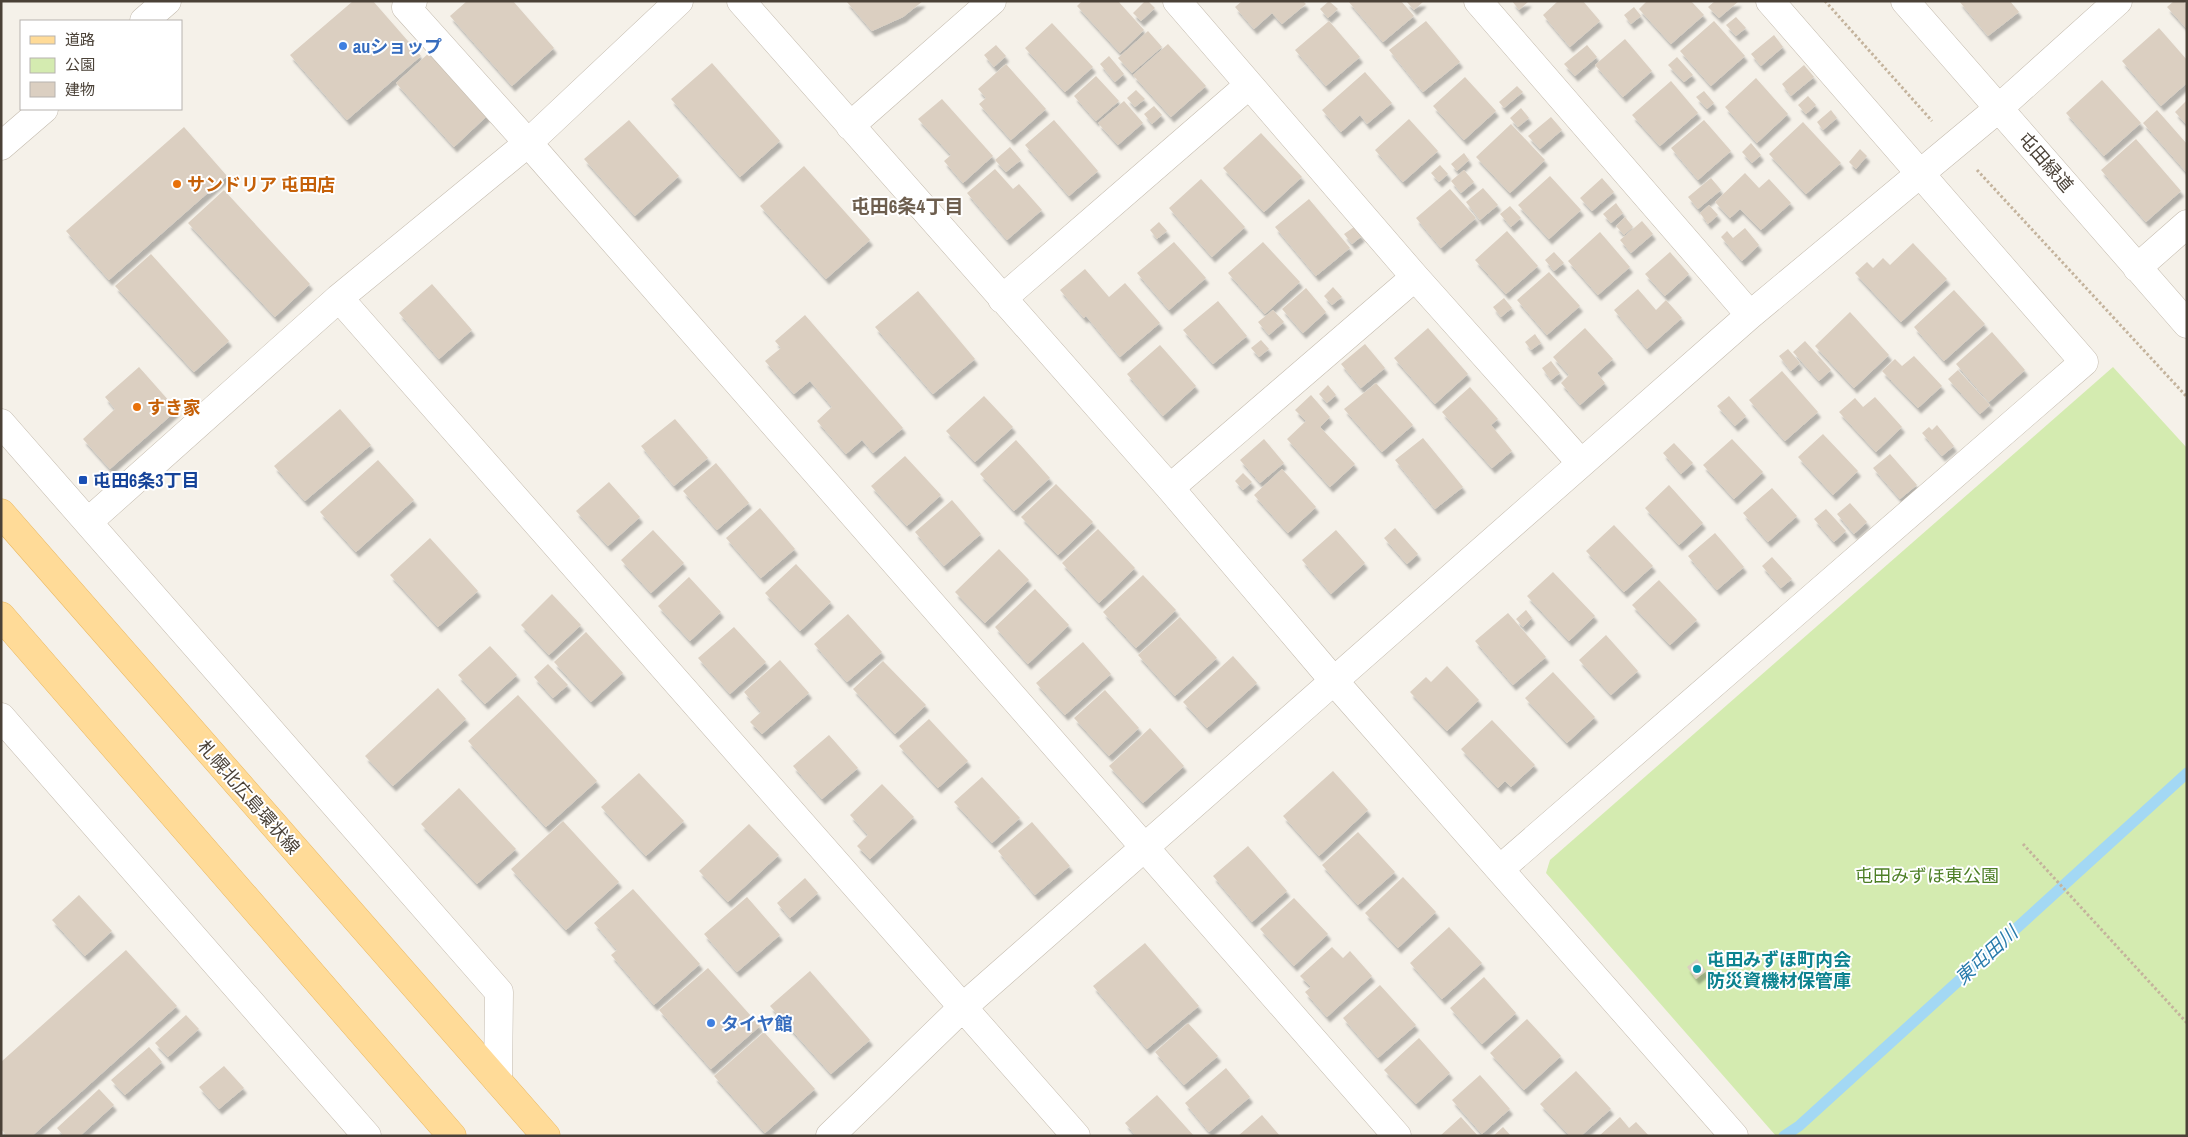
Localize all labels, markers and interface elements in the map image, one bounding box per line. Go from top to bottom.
legend [20,20,182,110]
text: 道路 [65,29,95,50]
place label: auショップ [353,34,442,59]
marker: auショップ [337,40,349,52]
text: 公園 [65,54,95,75]
text: 建物 [65,79,95,100]
street label: 屯田緑道 [2013,127,2079,197]
place label: サンドリア 屯田店 [187,172,335,197]
marker: サンドリア 屯田店 [171,178,183,190]
district label: 屯田6条4丁目 [851,193,963,219]
place label: すき家 [147,395,201,420]
marker: すき家 [131,401,143,413]
place label: 屯田6条3丁目 [93,468,199,493]
marker: 屯田6条3丁目 [77,474,89,486]
street label: 札幌北広島環状線 [192,734,306,860]
park label: 屯田みずほ東公園 [1855,863,1999,888]
water label: 東屯田川 [1949,919,2024,990]
place label: 屯田みずほ町内会 防災資機材保管庫 [1707,947,1851,993]
marker: 屯田みずほ町内会 防災資機材保管庫 [1691,963,1703,975]
place label: タイヤ館 [721,1011,792,1036]
marker: タイヤ館 [705,1017,717,1029]

